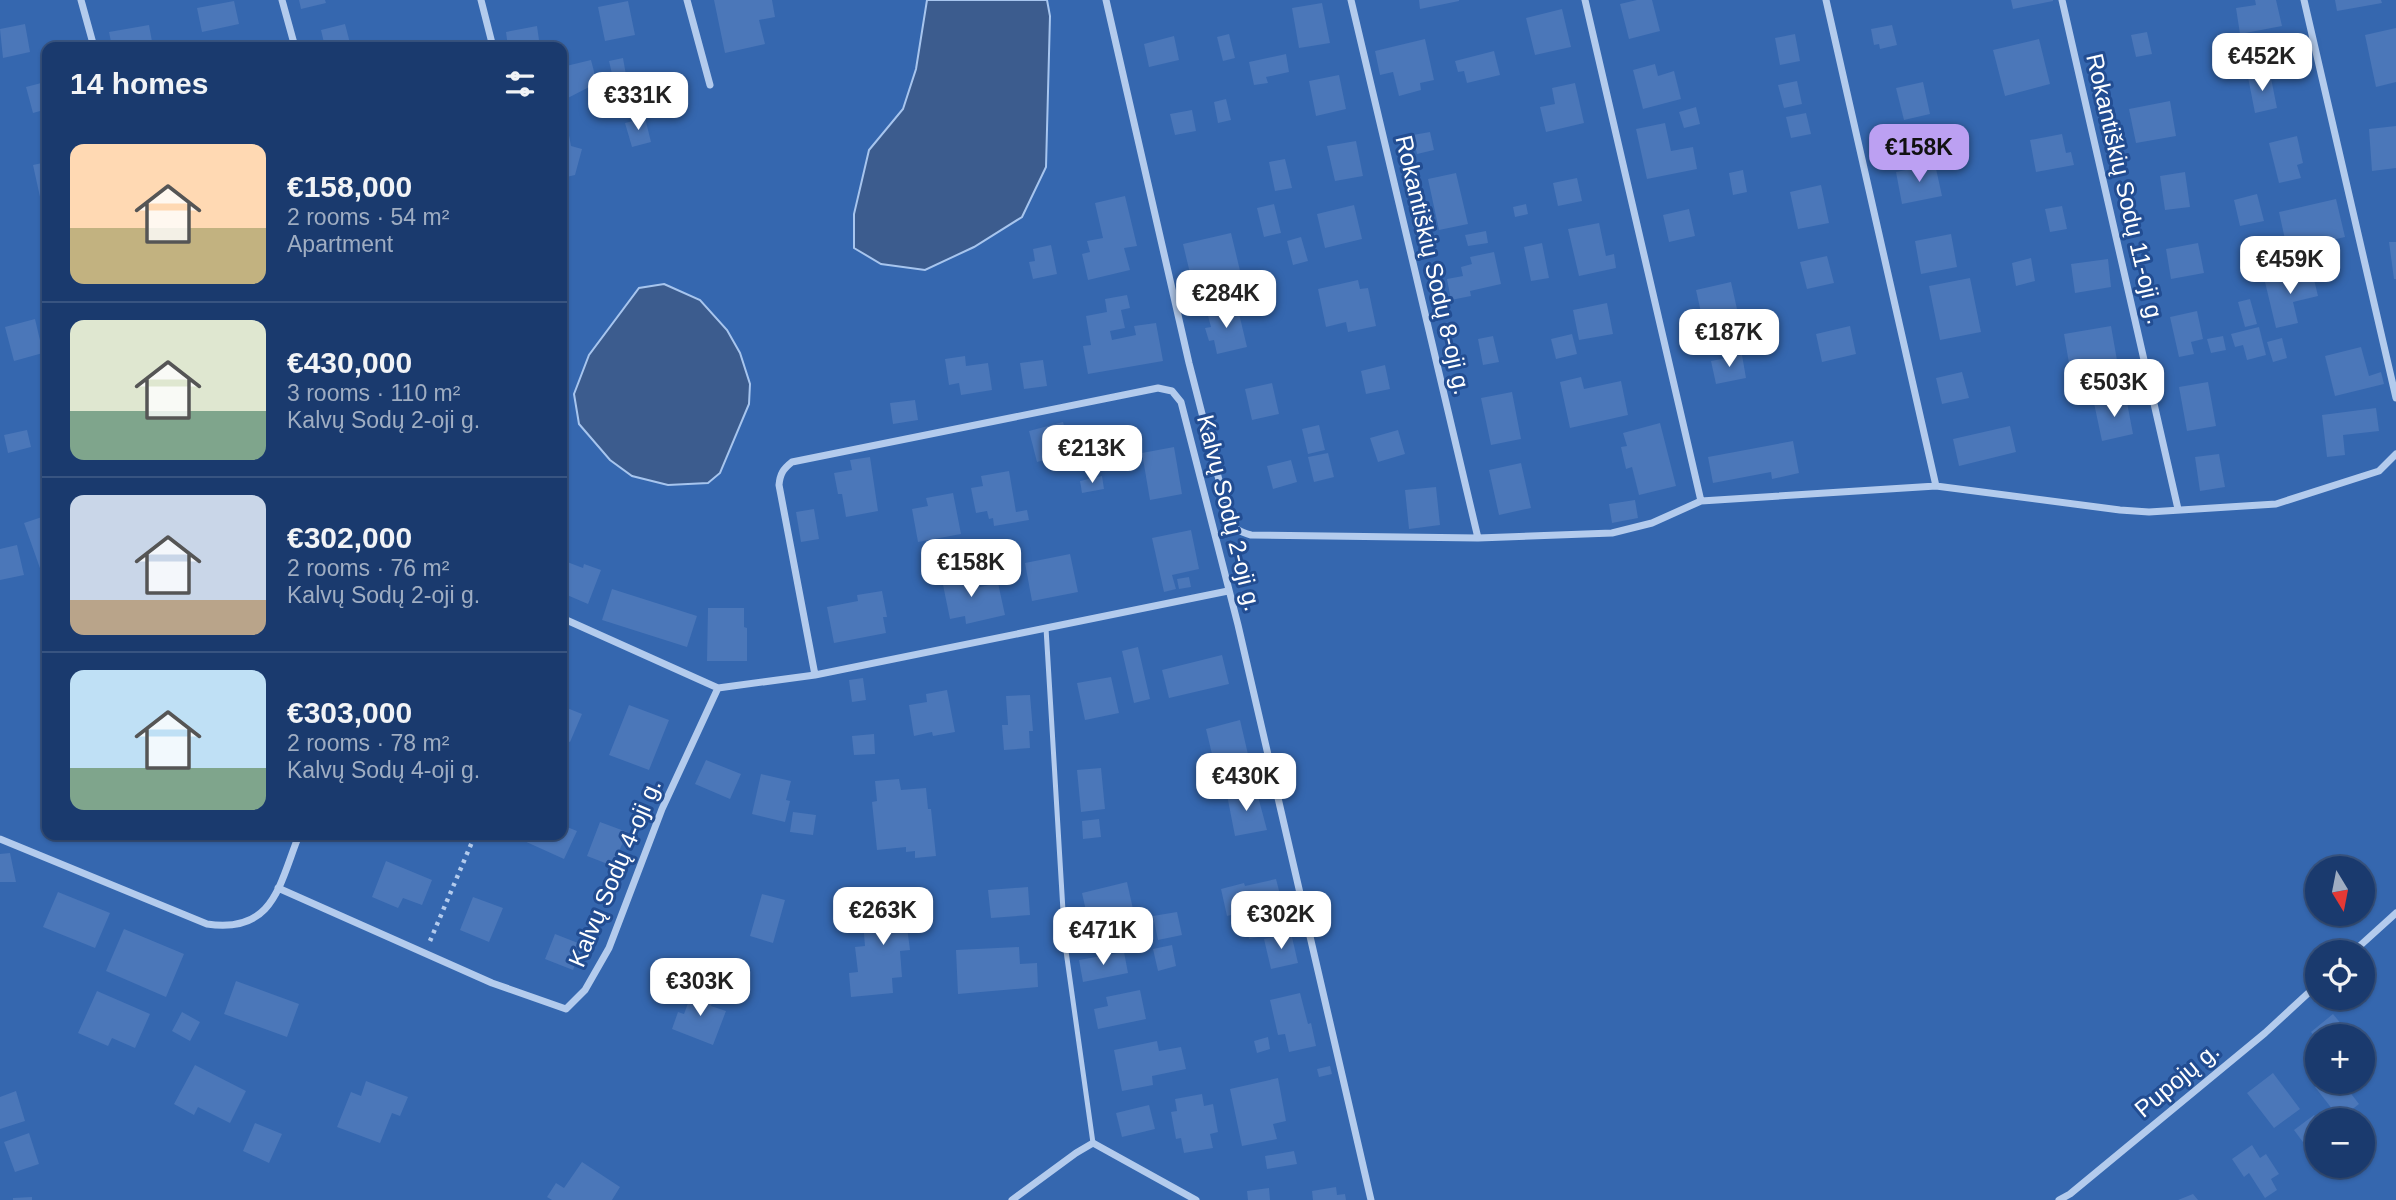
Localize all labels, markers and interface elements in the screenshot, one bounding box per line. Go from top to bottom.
pin: €452K [2213,34,2311,93]
text: €452K [2228,43,2296,69]
street label: Rokantiškių Sodų 11-oji g. [2081,51,2170,327]
icon: filters [501,65,539,103]
text: 14 homes [70,67,208,100]
pin: €331K [589,72,687,132]
text: €331K [604,82,672,108]
pin: €158K [1870,124,1968,184]
street label: Rokantiškių Sodų 8-oji g. [1390,133,1477,397]
text: €158K [1885,134,1953,160]
text: €158,000 [287,170,412,203]
icon: home [126,172,210,256]
text: 2 rooms · 54 m² [287,204,449,230]
text: Apartment [287,231,393,257]
pin: €459K [2241,236,2339,296]
text: €459K [2256,246,2324,272]
pin: €284K [1177,270,1275,330]
text: €284K [1192,280,1260,306]
pin: €187K [1680,310,1778,369]
text: €187K [1695,319,1763,345]
text: €430,000 [287,346,412,379]
icon: home [126,348,210,432]
pin: €503K [2065,360,2163,419]
text: €503K [2080,369,2148,395]
text: 3 rooms · 110 m² [287,380,460,406]
text: Kalvų Sodų 2-oji g. [287,407,480,433]
street label: Kalvų Sodų 2-oji g. [1192,412,1267,614]
pin: €213K [1043,426,1141,485]
text: €213K [1058,435,1126,461]
text: €302,000 [287,521,412,554]
icon: home [126,523,210,607]
pin: €158K [922,540,1020,599]
text: €158K [937,549,1005,575]
text: 2 rooms · 76 m² [287,555,449,581]
text: Kalvų Sodų 2-oji g. [287,582,480,608]
text: €303,000 [287,696,412,729]
icon: home [126,698,210,782]
text: 2 rooms · 78 m² [287,730,449,756]
pin: €430K [1197,754,1295,813]
text: Kalvų Sodų 4-oji g. [287,757,480,783]
text: €430K [1212,763,1280,789]
street label: Kalvų Sodų 4-oji g. [563,775,666,971]
north arrow [2305,856,2375,926]
map controls [2305,856,2375,1178]
pin: €263K [834,888,932,947]
pin: €302K [1232,892,1330,951]
text: €263K [849,897,917,923]
text: €302K [1247,901,1315,927]
pin: €471K [1054,908,1152,967]
text: €471K [1069,917,1137,943]
button: locate [2305,940,2375,1010]
pin: €303K [651,958,749,1018]
text: €303K [666,968,734,994]
button: + [2305,1024,2375,1094]
street label: Pupojų g. [2129,1037,2224,1123]
button: − [2305,1108,2375,1178]

